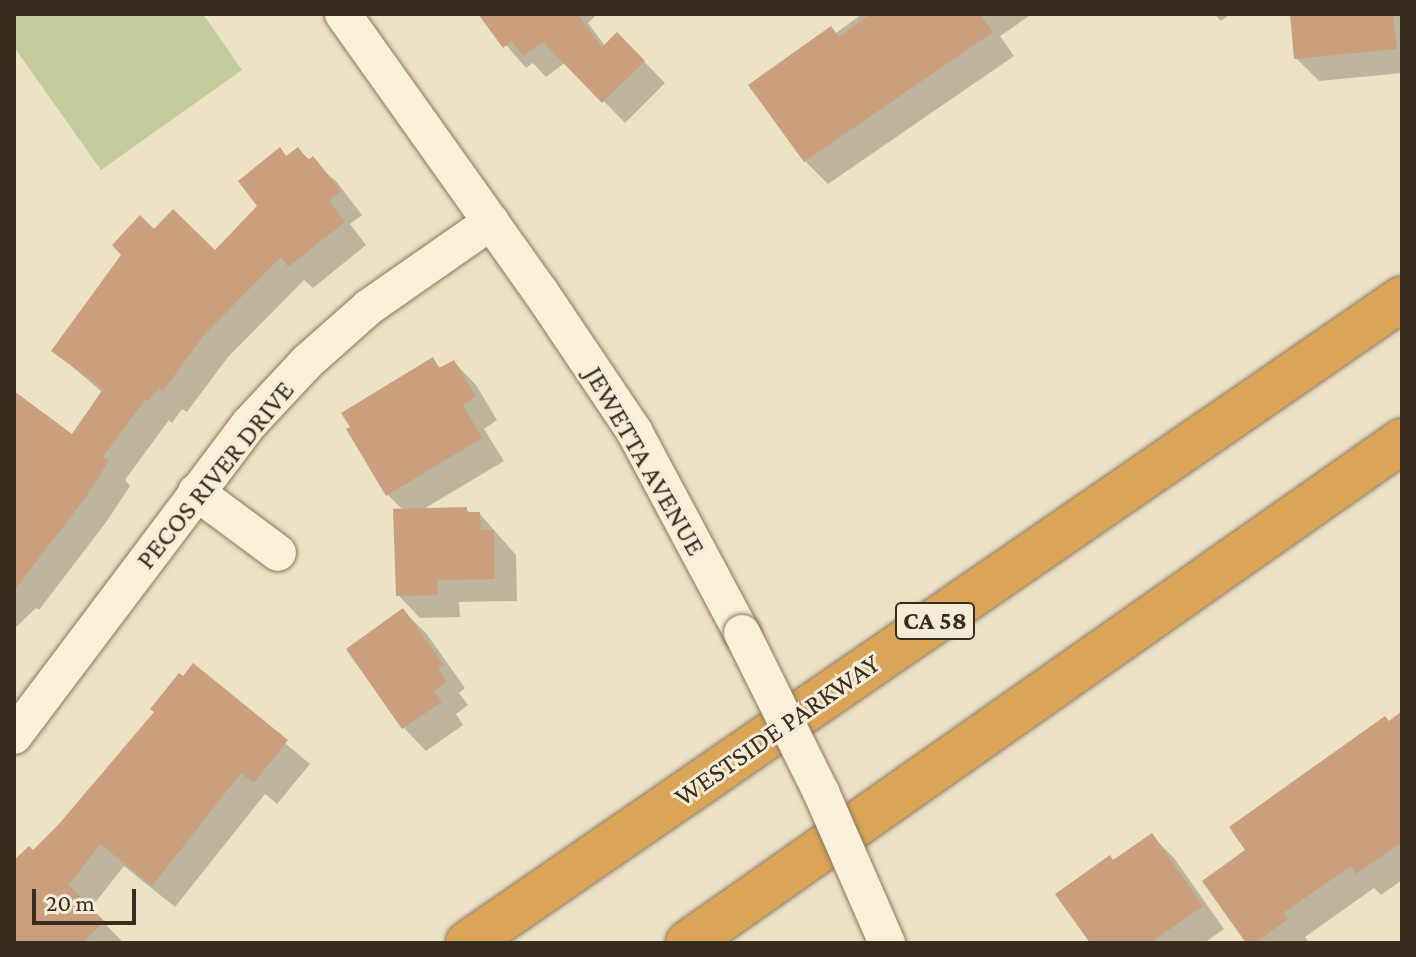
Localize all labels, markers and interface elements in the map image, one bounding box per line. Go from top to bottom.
street label: JEWETTA AVENUE [577,360,713,562]
street label: PECOS RIVER DRIVE [129,374,301,576]
road number: CA 58 [893,599,977,643]
street label: WESTSIDE PARKWAY [668,646,886,814]
scale bar [36,873,140,923]
text: 20 m [46,889,95,916]

